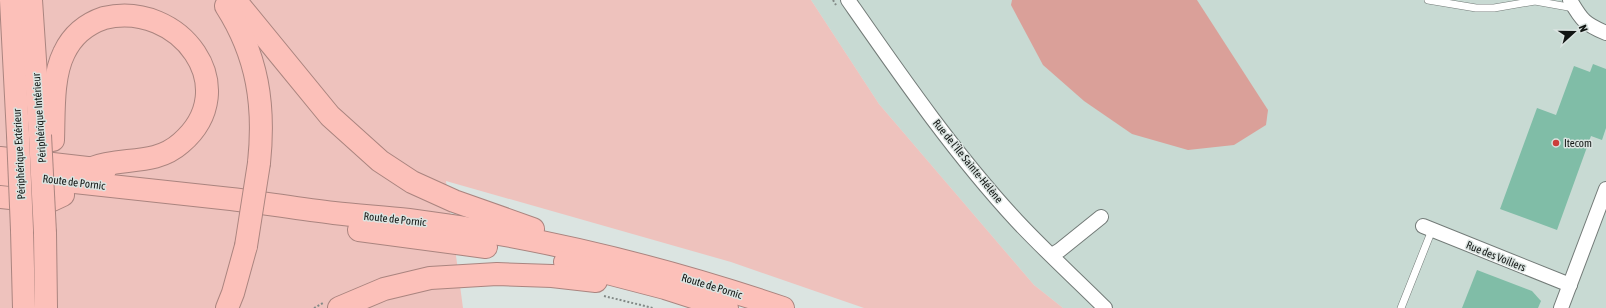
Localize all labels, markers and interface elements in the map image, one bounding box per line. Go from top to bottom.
north arrow [1554,12,1594,52]
text: N [1577,23,1590,34]
street label: Périphérique Intérieur [30,72,48,163]
street label: Périphérique Extérieur [11,108,27,200]
street label: Rue de l'Île Sainte-Hélène [931,117,1005,205]
place label: Itecom [1564,137,1592,149]
marker: Itecom [1551,138,1561,148]
street label: Route de Pornic [42,172,107,192]
street label: Route de Pornic [363,210,428,228]
street label: Rue des Voiliers [1464,239,1528,273]
street label: Route de Pornic [680,271,745,301]

